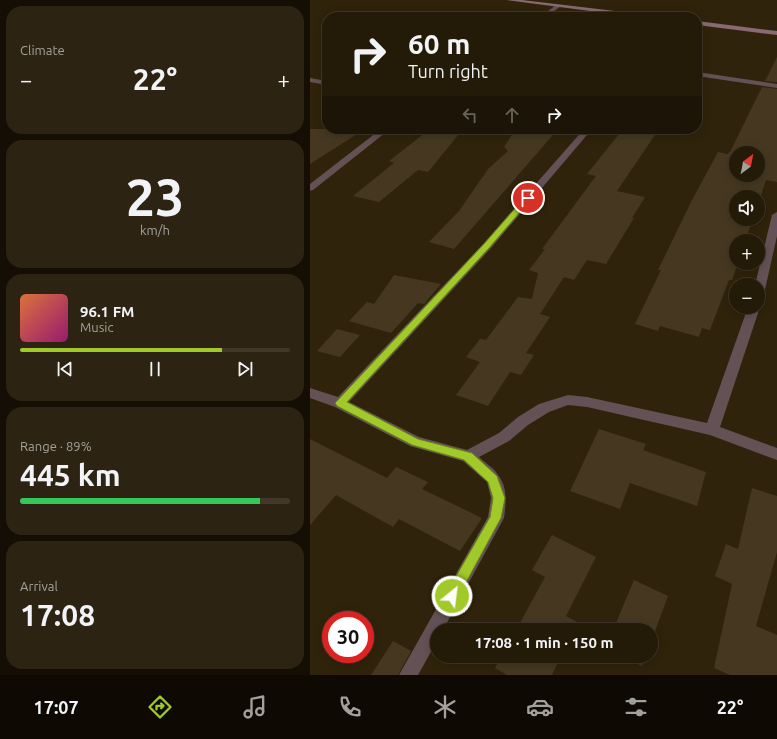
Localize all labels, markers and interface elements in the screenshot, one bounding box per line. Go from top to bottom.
icon: right [342,28,394,80]
text: 60 m [408,28,470,59]
text: Climate [20,43,65,57]
text: Turn right [408,61,488,81]
text: 22° [133,62,177,96]
text: − [20,67,32,92]
text: + [278,67,290,92]
icon: left [459,104,481,126]
icon: ahead [501,104,523,126]
icon: right [543,104,565,126]
north arrow [729,146,765,182]
map controls [729,146,765,314]
text: 23 [126,168,184,226]
pin [511,181,545,215]
icon: arrive [517,187,539,209]
button: sound [729,190,765,226]
text: km/h [140,223,170,237]
button: + [729,234,765,270]
button: − [729,278,765,314]
text: 96.1 FM [80,303,134,320]
text: Music [80,320,114,334]
icon: previous [54,358,76,380]
icon: pause [144,358,166,380]
icon: next [234,358,256,380]
text: Range · 89% [20,439,92,453]
text: 445 km [20,458,121,492]
position arrow [431,575,473,617]
text: Arrival [20,579,58,593]
text: 17:08 [20,598,95,632]
speed limit sign: 30 [322,611,374,663]
text: 17:08 · 1 min · 150 m [475,634,613,651]
icon: directions [146,693,174,721]
icon: music [241,693,269,721]
icon: phone [336,693,364,721]
icon: climate [431,693,459,721]
icon: car [526,693,554,721]
icon: filters [622,693,650,721]
text: 17:07 [34,697,79,717]
text: 22° [717,697,743,717]

